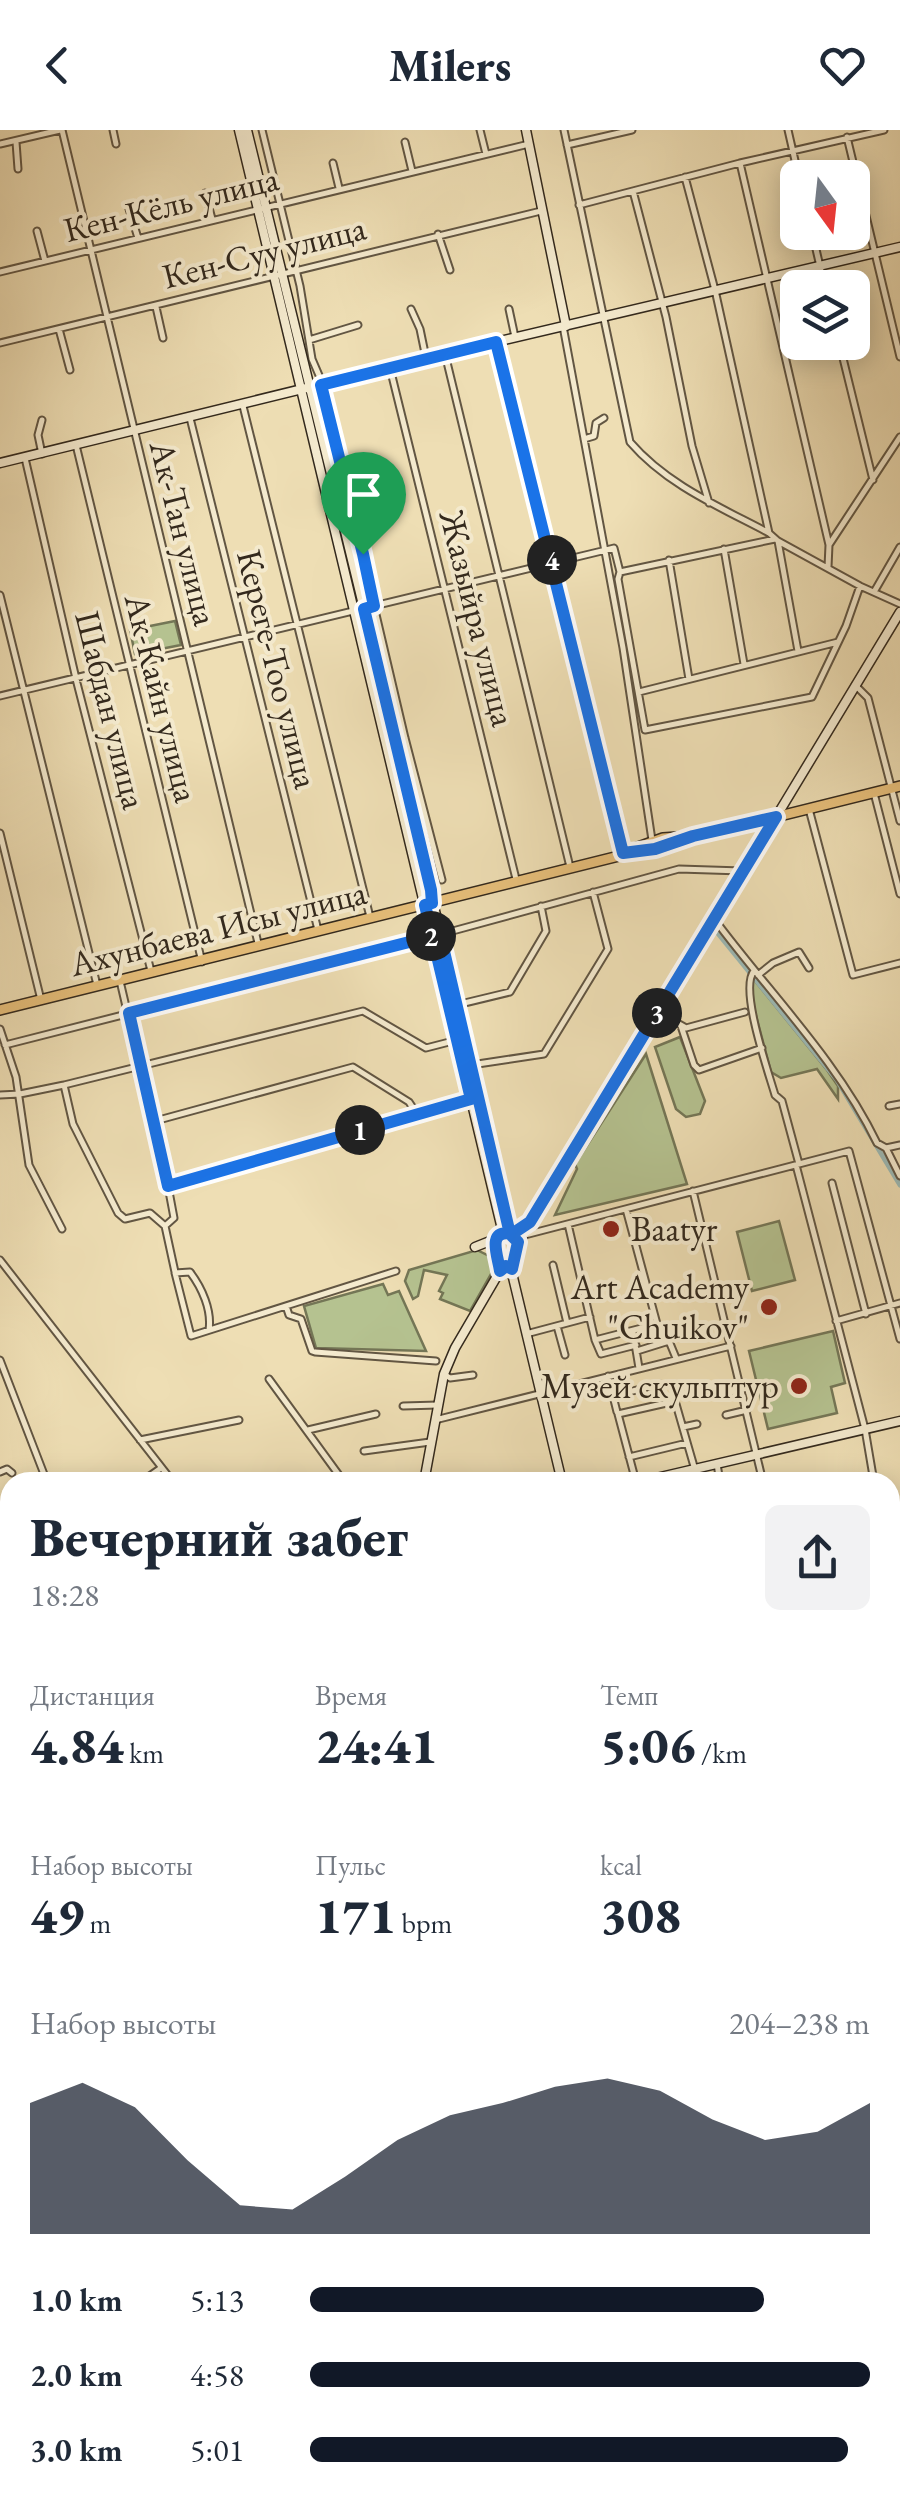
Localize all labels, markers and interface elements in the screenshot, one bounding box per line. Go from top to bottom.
text: Milers [389,36,511,94]
icon: back [30,38,85,93]
icon: heart [815,38,870,93]
street label: Кен-Кёль улица [59,155,283,253]
north arrow [780,160,870,250]
map controls [780,160,870,360]
street label: Кен-Суу улица [157,204,371,299]
button: layers [780,270,870,360]
street label: Ак-Тан улица [139,435,229,630]
pin [321,452,406,555]
icon: arrive [336,467,391,522]
street label: Жазыйра улица [429,504,527,731]
pin: 4 [527,535,577,585]
text: 4 [545,542,559,578]
street label: Кереге-Тоо улица [226,545,330,793]
street label: Ак-Кайн улица [114,588,210,807]
street label: Шабдан улица [64,606,158,814]
street label: Ахунбаева Исы улица [64,869,371,987]
pin: 2 [406,911,456,961]
text: 2 [424,918,438,954]
pin: 3 [632,988,682,1038]
text: 3 [650,995,664,1031]
pin: 1 [335,1105,385,1155]
text: 1 [353,1112,367,1148]
place label: Baatyr [631,1206,718,1251]
marker: Baatyr [600,1218,622,1240]
place label: Art Academy "Chuikov" [570,1264,750,1349]
marker: Art Academy "Chuikov" [758,1296,780,1318]
place label: Музей скульптур [541,1363,779,1409]
marker: Музей скульптур [788,1375,810,1397]
text: Вечерний забег [30,1501,408,1572]
button: share [765,1505,870,1610]
text: 18:28 [30,1574,99,1616]
text: Дистанция [30,1677,155,1713]
text: Время [315,1677,387,1713]
text: Темп [600,1677,658,1713]
text: 4.84 [30,1713,124,1778]
text: 24:41 [315,1713,437,1778]
text: 5:06 [600,1713,695,1778]
text: km [124,1735,164,1771]
text: /km [695,1735,747,1771]
text: Набор высоты [30,1847,193,1883]
text: Пульс [315,1847,386,1883]
text: kcal [600,1847,642,1883]
text: 49 [30,1883,84,1948]
text: 171 [315,1883,396,1948]
text: 308 [600,1883,681,1948]
text: m [84,1905,111,1941]
text: bpm [396,1905,452,1941]
text: Набор высоты [30,2002,216,2044]
text: 204–238 m [729,2002,870,2044]
text: 1.0 km [30,2279,123,2321]
text: 5:13 [190,2279,244,2321]
text: 2.0 km [30,2354,123,2396]
text: 4:58 [190,2354,244,2396]
text: 3.0 km [30,2429,123,2471]
text: 5:01 [190,2429,244,2471]

